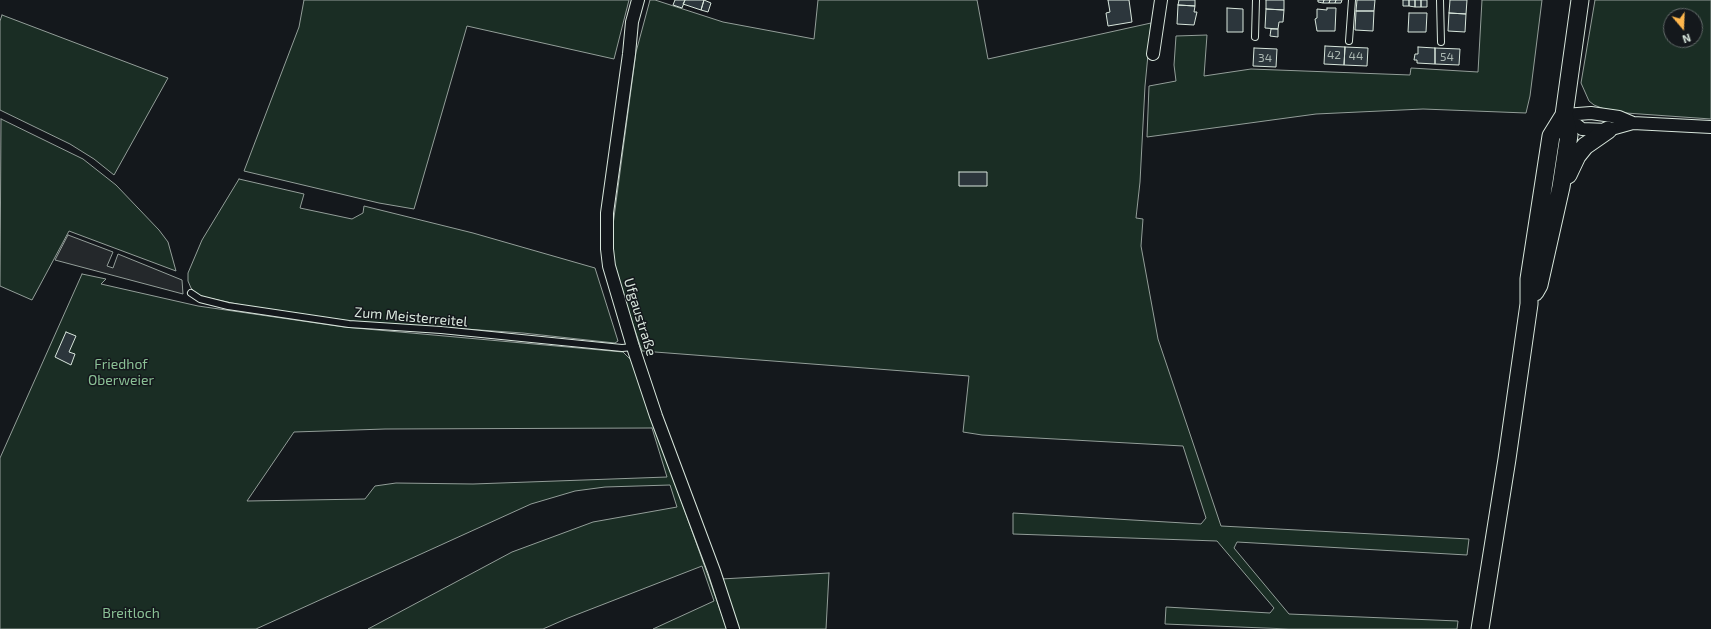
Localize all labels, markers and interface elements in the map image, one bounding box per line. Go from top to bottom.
north arrow [1663,8,1703,48]
text: N [1681,31,1693,46]
house number: 42 [1327,48,1341,62]
house number: 44 [1349,49,1363,63]
house number: 54 [1440,50,1454,64]
house number: 34 [1258,51,1272,65]
street label: Ufgaustraße [620,276,660,358]
street label: Zum Meisterreitel [354,304,468,330]
park label: Friedhof Oberweier [88,356,154,388]
park label: Breitloch [102,605,160,621]

